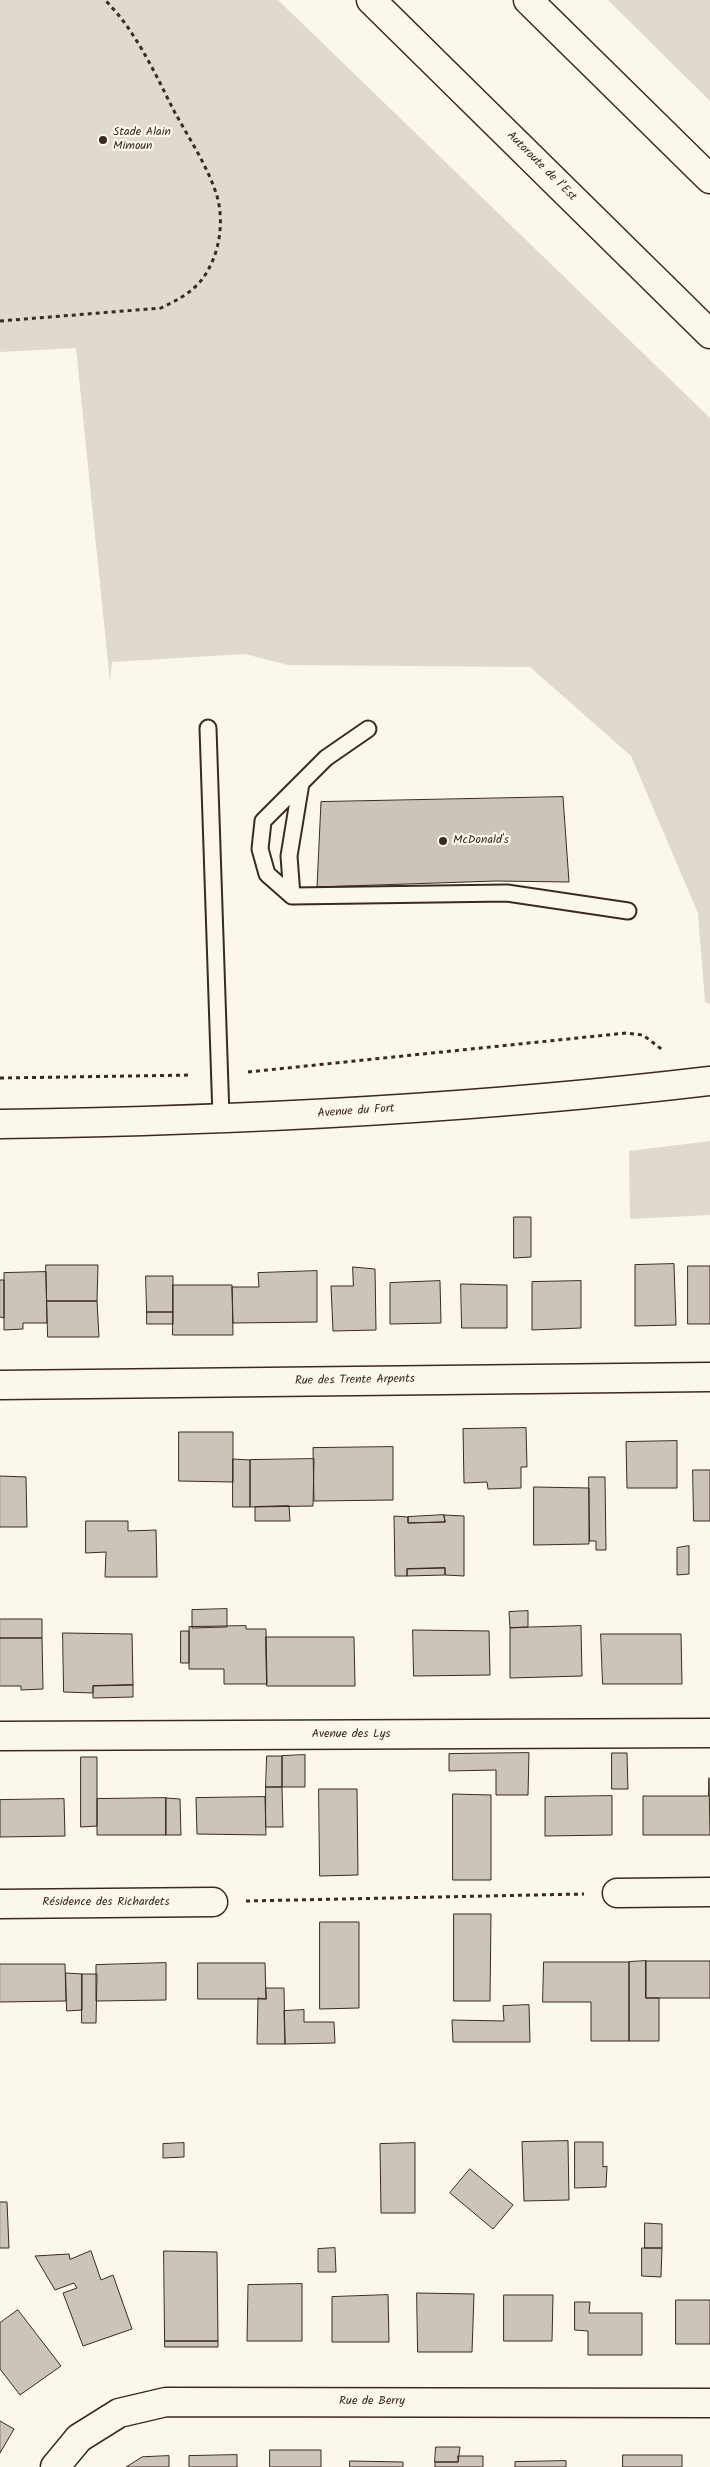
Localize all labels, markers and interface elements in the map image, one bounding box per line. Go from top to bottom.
place label: Stade Alain Mimoun [113,126,171,154]
street label: Autoroute de l’Est [503,129,579,205]
marker: Stade Alain Mimoun [97,134,109,146]
place label: McDonald's [453,834,509,848]
marker: McDonald's [437,835,449,847]
street label: Avenue du Fort [317,1102,395,1122]
street label: Rue des Trente Arpents [295,1373,415,1389]
street label: Avenue des Lys [312,1728,390,1742]
street label: Résidence des Richardets [42,1896,170,1910]
street label: Rue de Berry [339,2395,405,2409]

